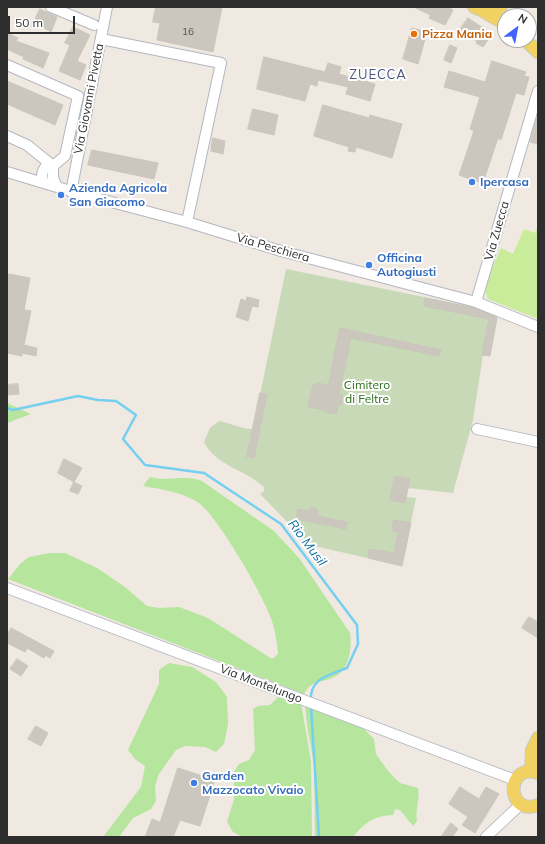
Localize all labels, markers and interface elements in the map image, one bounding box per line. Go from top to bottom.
scale bar [10,8,77,34]
north arrow [497,8,537,48]
text: N [516,11,530,27]
text: 50 m [15,15,43,30]
house number: 16 [182,26,194,38]
place label: Pizza Mania [422,27,492,41]
marker: Pizza Mania [409,29,419,39]
street label: Via Giovanni Pivetta [71,42,107,156]
district label: ZUECCA [349,67,407,83]
place label: Ipercasa [480,175,529,189]
marker: Ipercasa [467,177,477,187]
place label: Azienda Agricola San Giacomo [69,181,167,209]
marker: Azienda Agricola San Giacomo [56,190,66,200]
street label: Via Zuecca [482,200,512,262]
street label: Via Peschiera [235,231,311,265]
place label: Officina Autogiusti [377,251,436,279]
marker: Officina Autogiusti [364,260,374,270]
park label: Cimitero di Feltre [344,378,390,406]
water label: Rio Musil [284,517,330,569]
street label: Via Montelungo [218,662,304,706]
place label: Garden Mazzocato Vivaio [202,769,304,797]
marker: Garden Mazzocato Vivaio [189,778,199,788]

